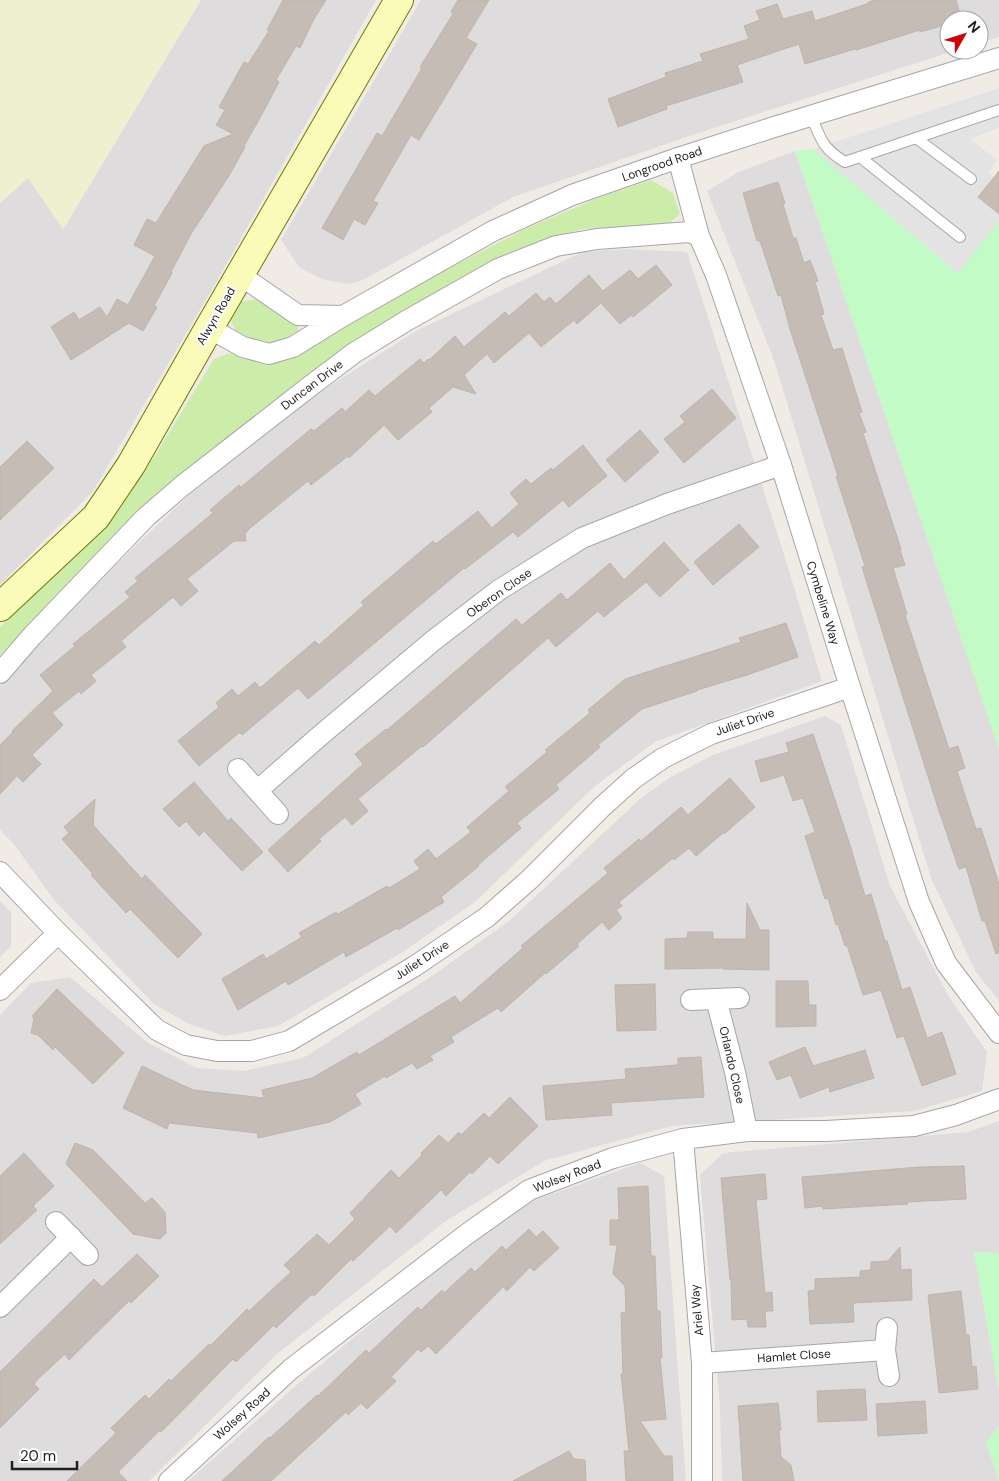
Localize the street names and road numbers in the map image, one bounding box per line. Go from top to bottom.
street label: Longrood Road [620,143,704,185]
street label: Alwyn Road [193,284,239,348]
street label: Duncan Drive [278,356,346,414]
street label: Cymbeline Way [803,559,843,647]
street label: Oberon Close [463,564,535,621]
street label: Juliet Drive [713,704,777,740]
street label: Juliet Drive [392,936,452,983]
street label: Orlando Close [715,1025,749,1105]
street label: Wolsey Road [531,1156,603,1196]
street label: Ariel Way [687,1283,707,1337]
street label: Hamlet Close [757,1345,832,1367]
street label: Wolsey Road [210,1384,274,1444]

